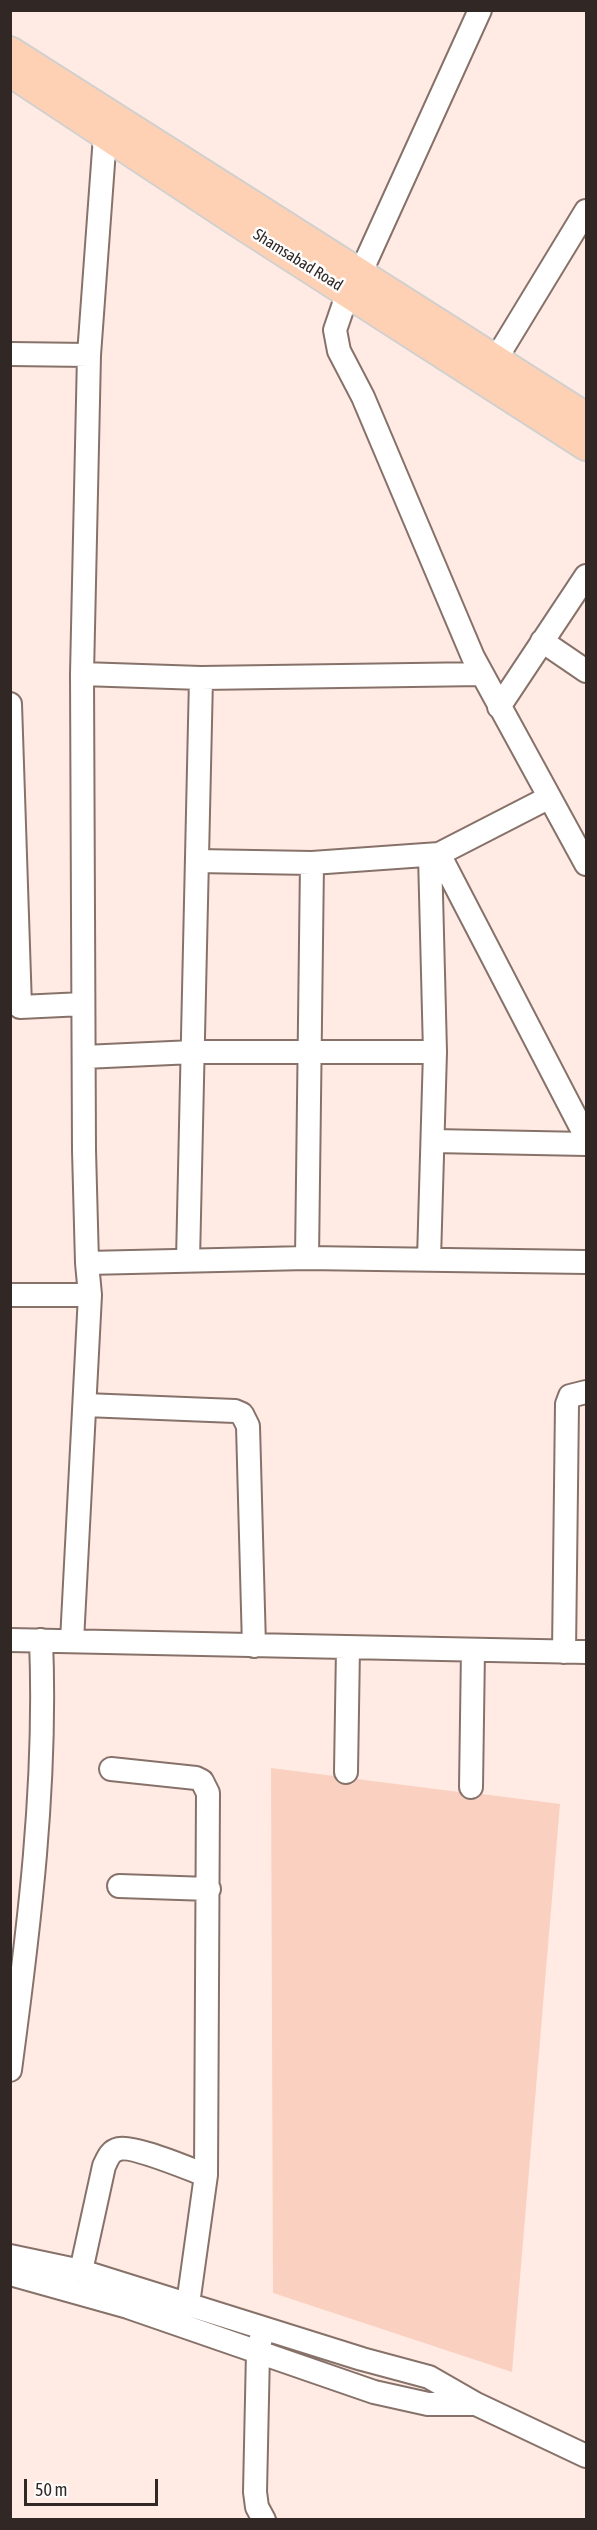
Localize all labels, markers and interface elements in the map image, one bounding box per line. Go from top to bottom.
street label: Shamsabad Road [250,225,346,295]
scale bar [27,2467,160,2505]
text: 50 m [35,2479,67,2500]

